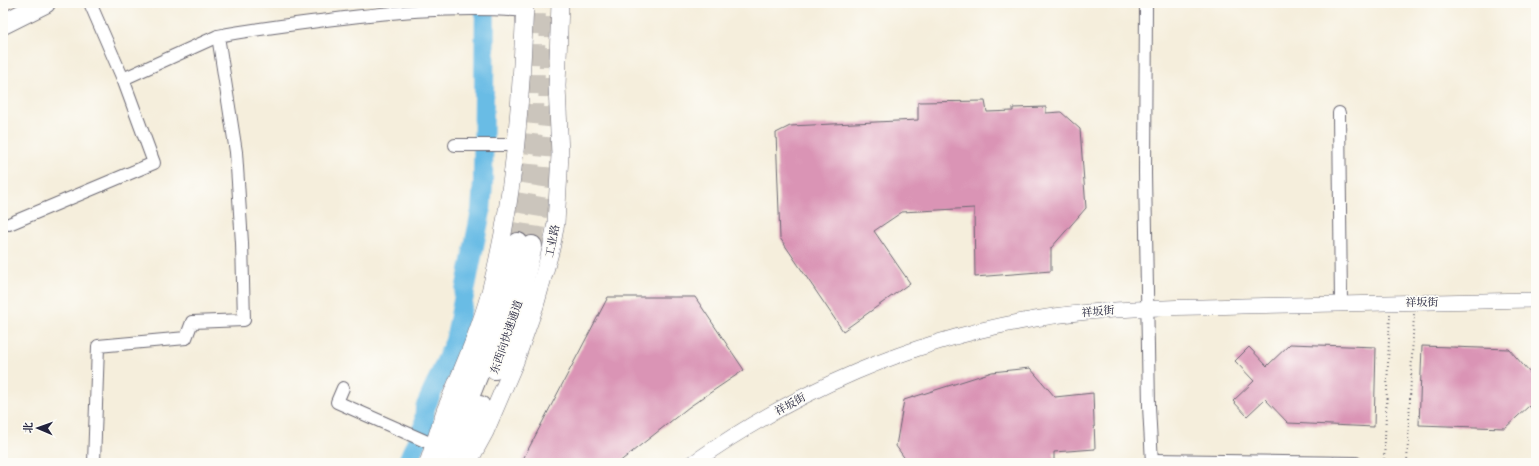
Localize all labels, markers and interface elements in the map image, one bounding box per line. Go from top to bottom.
street label: 工业路 [543,224,562,259]
street label: 祥坂街 [1405,296,1439,309]
street label: 东西向快速通道 [488,299,525,376]
street label: 祥坂街 [1081,304,1115,319]
street label: 祥坂街 [773,391,808,418]
north arrow [18,408,58,448]
text: 北 [23,422,35,433]

